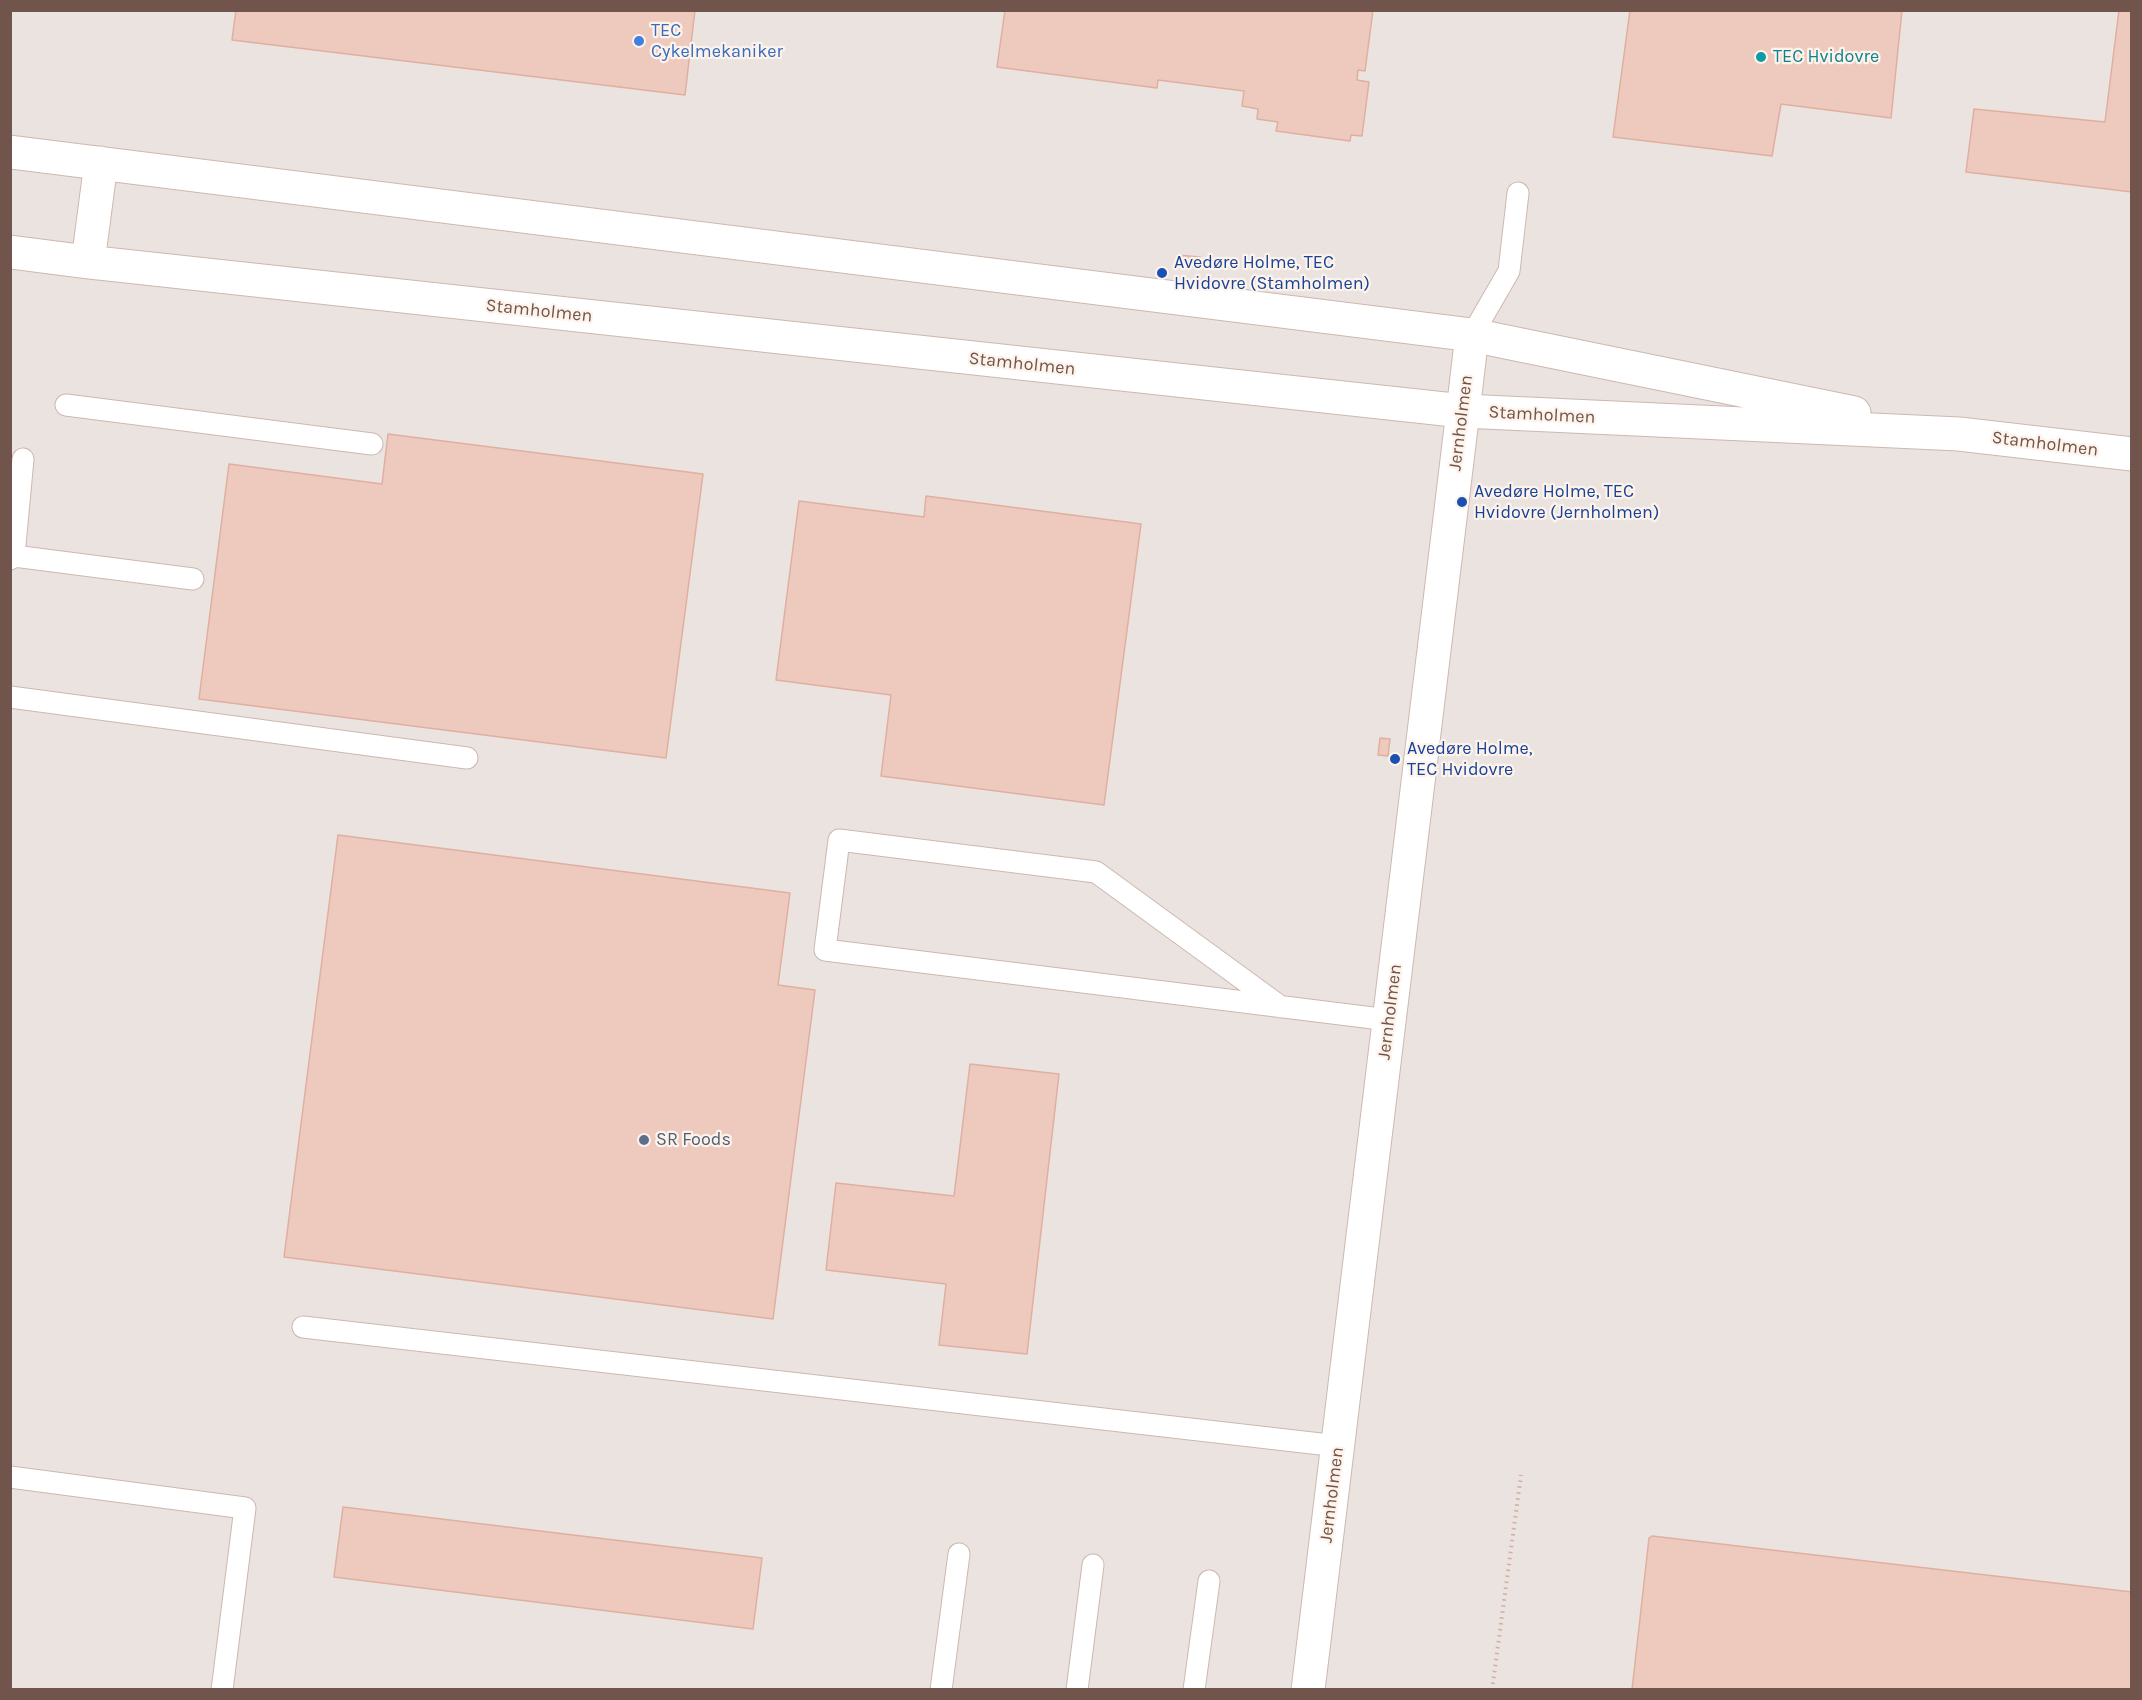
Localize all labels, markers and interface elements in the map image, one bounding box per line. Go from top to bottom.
place label: TEC Cykelmekaniker [651,20,783,63]
marker: TEC Cykelmekaniker [632,34,646,48]
place label: TEC Hvidovre [1773,46,1879,68]
marker: TEC Hvidovre [1754,50,1768,64]
place label: Avedøre Holme, TEC Hvidovre (Stamholmen) [1174,252,1370,294]
marker: Avedøre Holme, TEC Hvidovre (Stamholmen) [1155,266,1169,280]
street label: Stamholmen [485,295,593,327]
street label: Stamholmen [968,348,1076,380]
street label: Jernholmen [1444,374,1478,472]
street label: Stamholmen [1488,401,1596,429]
street label: Stamholmen [1991,427,2099,461]
place label: Avedøre Holme, TEC Hvidovre (Jernholmen) [1474,481,1659,524]
marker: Avedøre Holme, TEC Hvidovre (Jernholmen) [1455,495,1469,509]
place label: Avedøre Holme, TEC Hvidovre [1407,738,1533,780]
marker: Avedøre Holme, TEC Hvidovre [1388,752,1402,766]
street label: Jernholmen [1373,963,1407,1061]
place label: SR Foods [656,1129,731,1151]
marker: SR Foods [637,1133,651,1147]
street label: Jernholmen [1315,1446,1349,1544]

